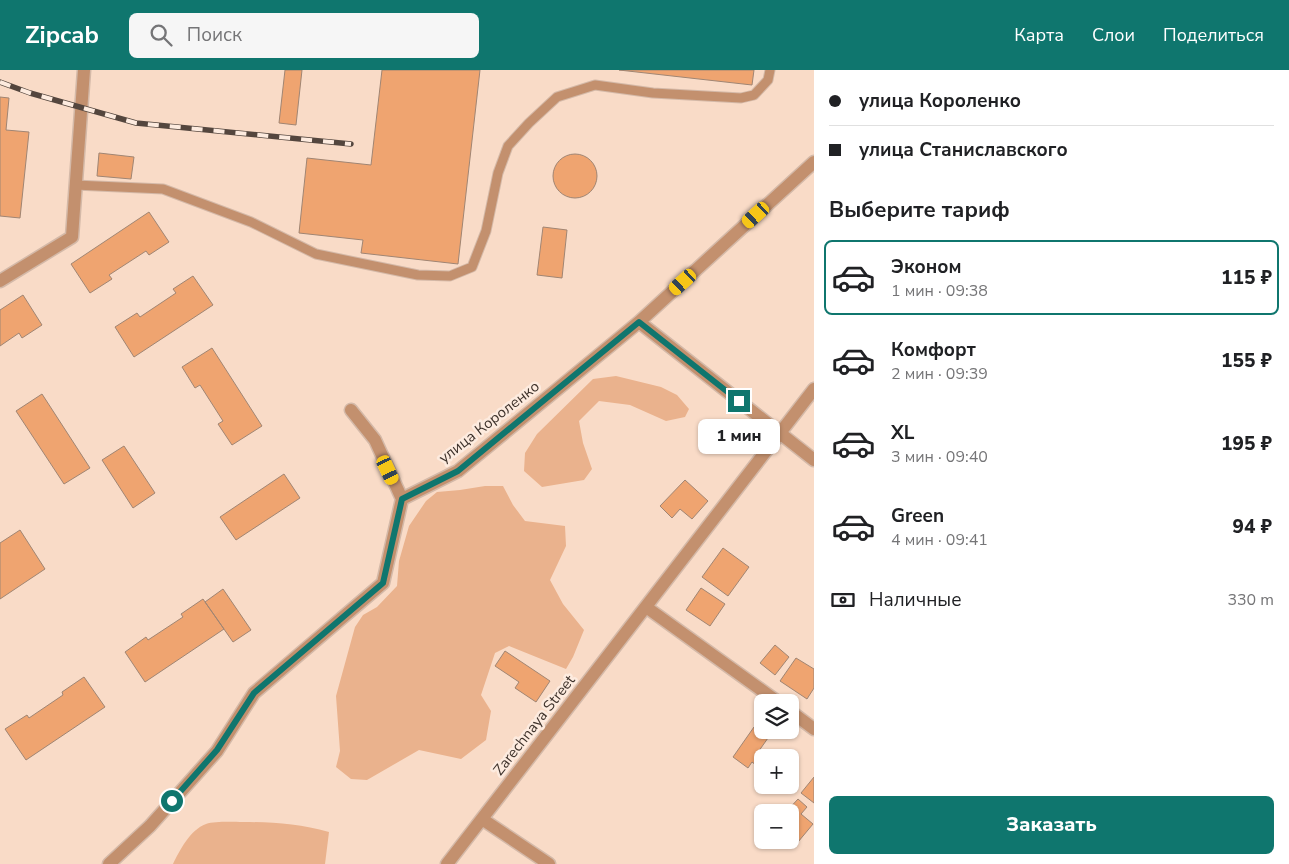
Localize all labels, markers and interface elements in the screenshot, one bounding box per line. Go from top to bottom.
search box [129,13,479,58]
text: Zipcab [25,19,99,51]
icon: search [147,21,175,49]
text: Поиск [187,22,242,48]
text: Карта [1014,23,1064,47]
text: Слои [1092,23,1135,47]
text: Поделиться [1163,23,1264,47]
text: улица Короленко [859,88,1021,114]
text: улица Станиславского [859,137,1068,163]
text: Выберите тариф [829,195,1010,225]
car [739,199,772,231]
text: Эконом [891,254,962,280]
icon: car [831,255,876,300]
text: 115 ₽ [1221,265,1272,291]
car [666,266,699,298]
text: 1 мин · 09:38 [891,280,988,302]
text: Комфорт [891,337,976,363]
icon: car [831,338,876,383]
text: 155 ₽ [1221,348,1272,374]
text: 2 мин · 09:39 [891,363,988,385]
street label: улица Короленко [434,376,544,468]
route end [728,390,750,412]
callout: 1 мин [698,418,780,454]
text: XL [891,420,914,446]
icon: car [831,421,876,466]
text: 1 мин [716,425,762,447]
text: 195 ₽ [1221,431,1272,457]
text: 3 мин · 09:40 [891,446,988,468]
car [374,453,401,487]
text: Green [891,503,944,529]
icon: car [831,504,876,549]
text: 94 ₽ [1233,514,1272,540]
text: 4 мин · 09:41 [891,529,988,551]
icon: cash [829,586,857,614]
text: Наличные [869,587,962,613]
text: 330 m [1227,589,1274,611]
street label: Zarechnaya Street [489,670,580,779]
map controls [754,694,799,849]
button: layers [754,694,799,739]
button: + [754,749,799,794]
route start [161,790,183,812]
button: Заказать [829,796,1274,854]
button: − [754,804,799,849]

